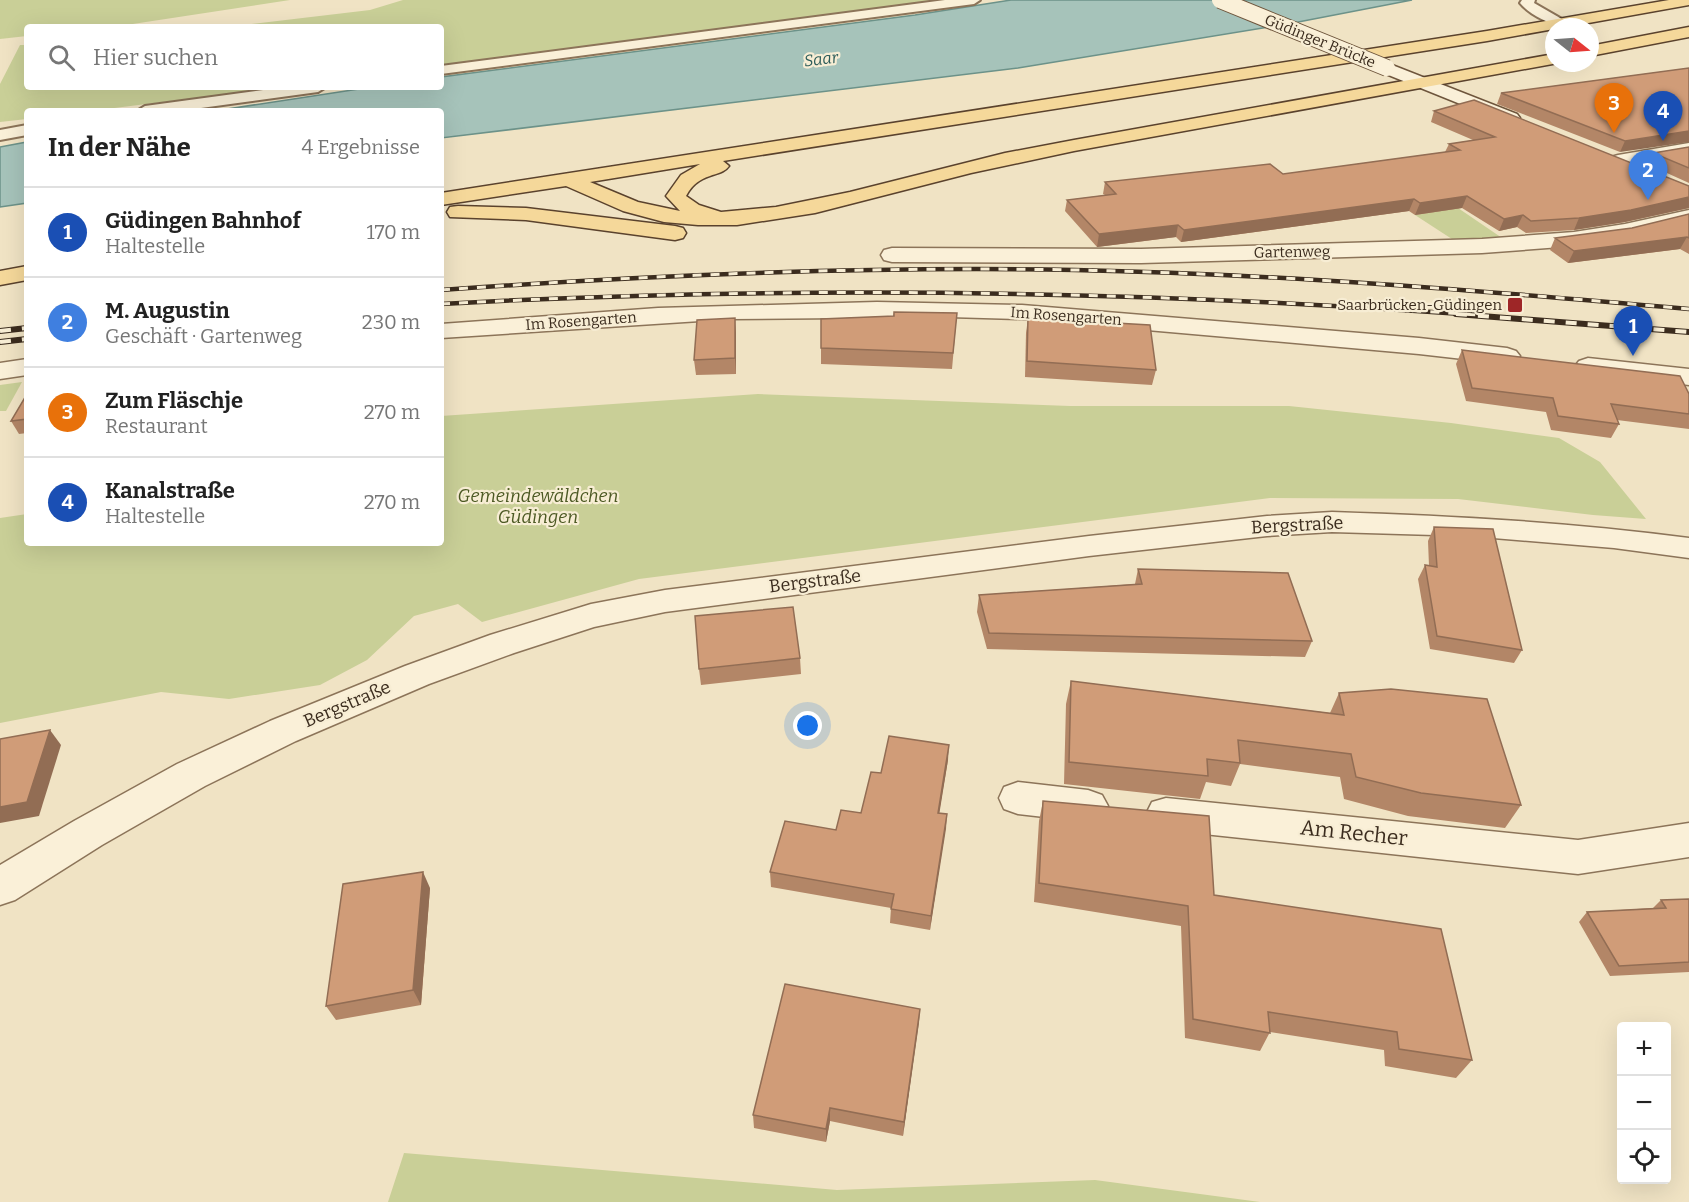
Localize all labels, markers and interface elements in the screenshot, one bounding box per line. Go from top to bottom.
street label: Güdinger Brücke [1262,11,1378,71]
north arrow [1545,18,1599,72]
search box [24,24,444,90]
icon: search [45,41,78,74]
text: Hier suchen [93,44,218,71]
water label: Saar [803,47,841,71]
pin: 3 [1594,84,1634,133]
pin: 4 [1644,92,1682,141]
text: In der Nähe [48,132,191,163]
text: 4 Ergebnisse [302,135,420,159]
pin: 2 [1628,150,1668,200]
text: Güdingen Bahnhof [105,207,301,234]
text: 1 [63,220,72,244]
text: 170 m [367,220,420,244]
text: Haltestelle [105,234,205,258]
street label: Gartenweg [1254,242,1330,262]
place label: Saarbrücken-Güdingen [1337,296,1503,314]
marker: Saarbrücken-Güdingen [1506,296,1524,314]
text: M. Augustin [105,297,230,324]
street label: Im Rosengarten [1010,303,1123,329]
pin: 1 [1614,306,1652,356]
street label: Im Rosengarten [525,308,638,334]
text: 2 [62,310,73,334]
text: 230 m [362,310,420,334]
text: Geschäft · Gartenweg [105,324,302,348]
text: Zum Fläschje [105,387,243,414]
text: 3 [62,400,73,424]
text: 270 m [364,400,420,424]
text: Restaurant [105,414,208,438]
text: Kanalstraße [105,477,235,504]
park label: Gemeindewäldchen Güdingen [458,485,618,528]
text: 4 [61,490,74,514]
text: 270 m [364,490,420,514]
text: Haltestelle [105,504,205,528]
street label: Bergstraße [1250,512,1344,538]
street label: Bergstraße [768,564,862,598]
street label: Bergstraße [300,676,394,732]
your location [793,711,822,740]
street label: Am Recher [1299,814,1409,852]
map controls [1617,1022,1671,1184]
button: + [1617,1022,1671,1076]
button: − [1617,1076,1671,1130]
button: locate [1617,1130,1671,1184]

